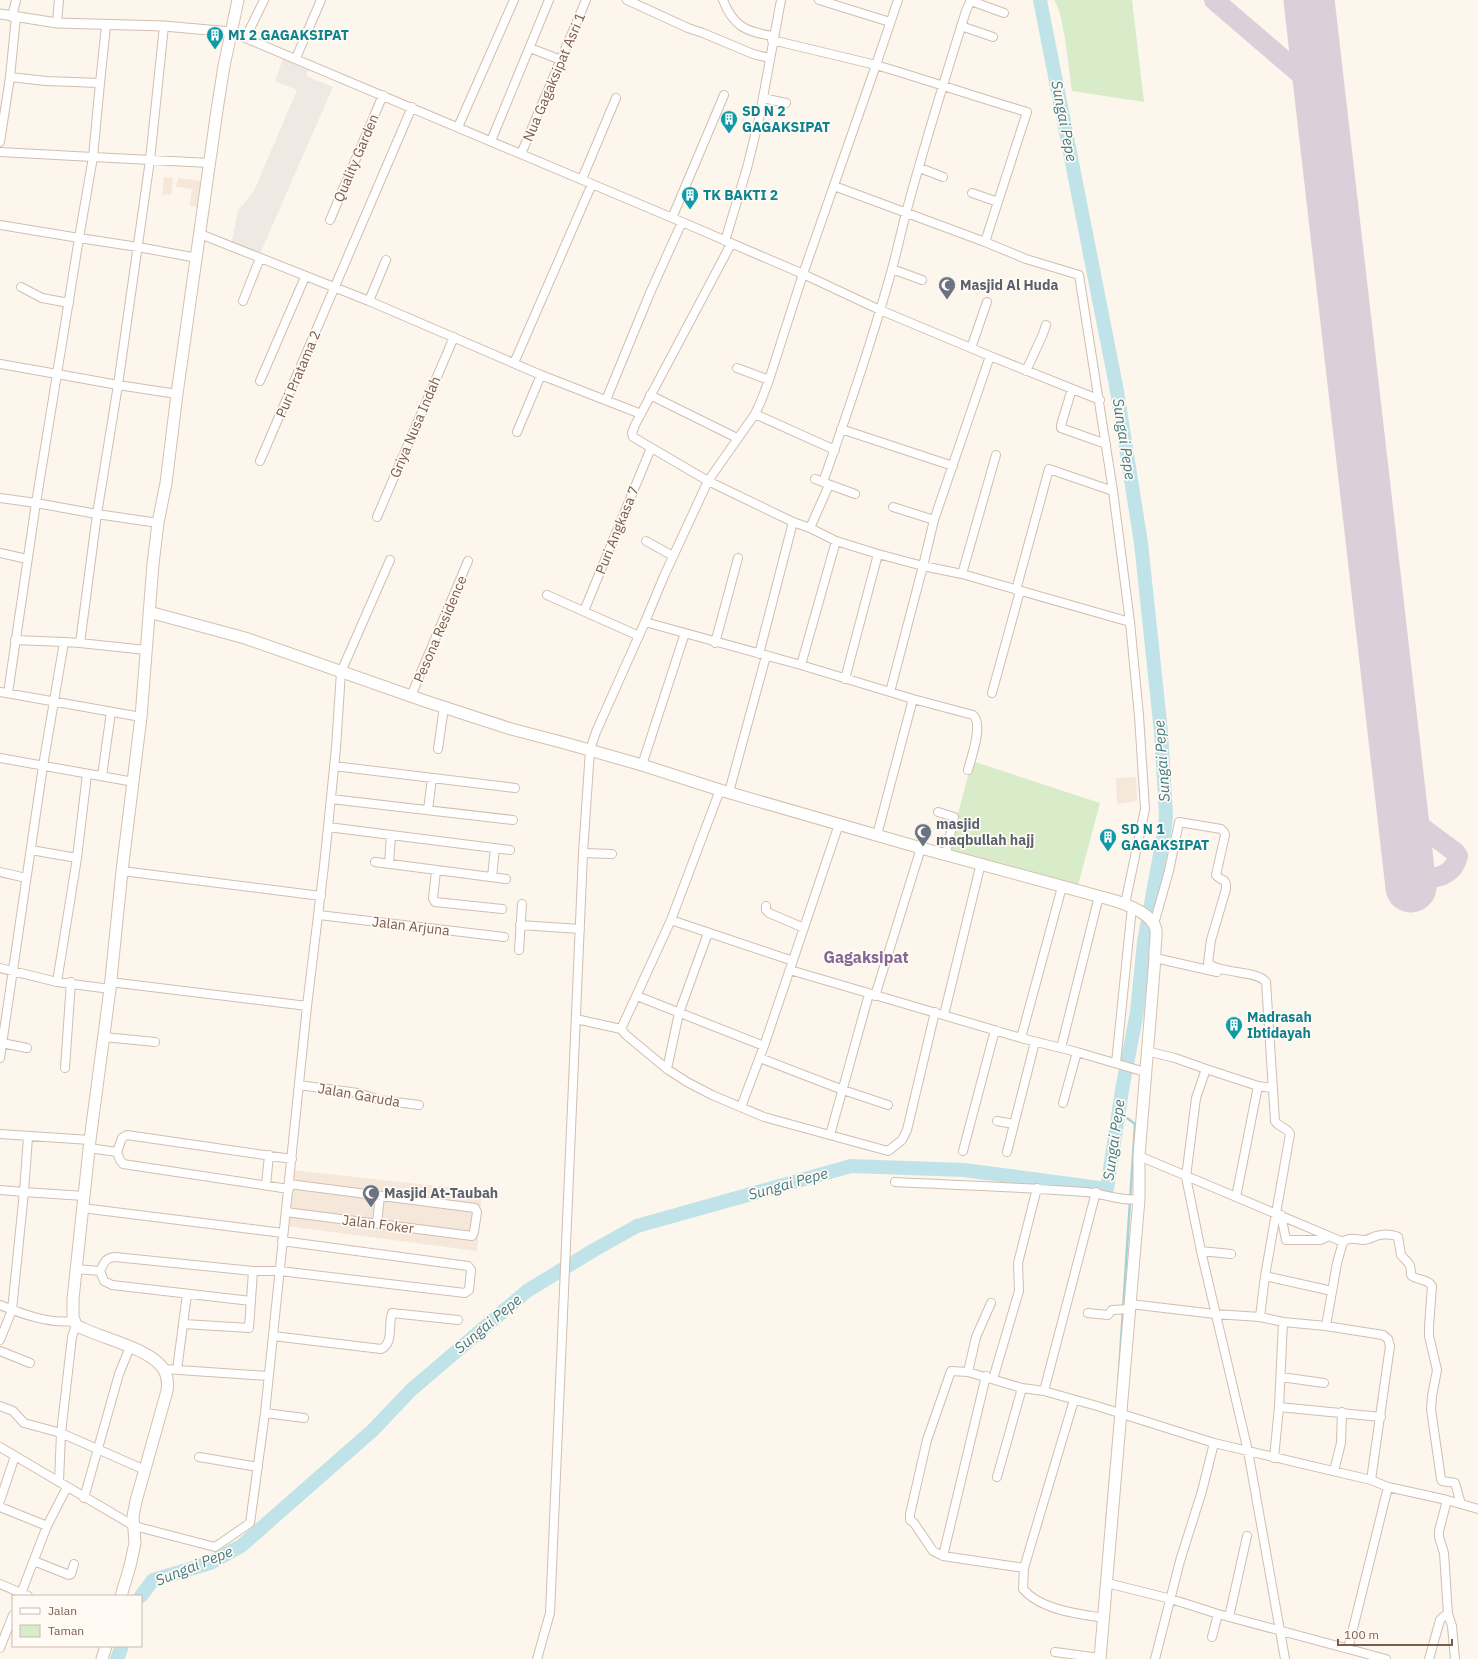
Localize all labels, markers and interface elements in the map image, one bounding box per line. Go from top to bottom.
street label: Nua Gagaksipat Asri 1 [519,10,589,144]
building icon: MI 2 GAGAKSIPAT [205,25,225,50]
place label: MI 2 GAGAKSIPAT [228,26,349,44]
water label: Sungai Pepe [1047,79,1082,163]
place label: SD N 2 GAGAKSIPAT [742,102,830,136]
building icon: SD N 2 GAGAKSIPAT [719,109,739,134]
street label: Quality Garden [329,111,383,205]
building icon: TK BAKTI 2 [680,185,700,210]
place label: TK BAKTI 2 [703,186,778,204]
mosque icon: Masjid Al Huda [937,275,957,300]
place label: Masjid Al Huda [960,276,1058,294]
street label: Puri Pratama 2 [272,328,324,420]
street label: Griya Nusa Indah [386,374,444,480]
water label: Sungai Pepe [1109,397,1140,481]
street label: Puri Angkasa 7 [591,483,643,577]
street label: Pesona Residence [409,573,471,685]
water label: Sungai Pepe [1149,719,1174,803]
place label: masjid maqbullah hajj [936,815,1034,849]
place label: SD N 1 GAGAKSIPAT [1121,820,1209,854]
mosque icon: masjid maqbullah hajj [913,822,933,847]
building icon: SD N 1 GAGAKSIPAT [1098,827,1118,852]
street label: Jalan Arjuna [371,912,451,940]
district label: Gagaksipat [823,947,909,967]
place label: Madrasah Ibtidayah [1247,1008,1312,1042]
building icon: Madrasah Ibtidayah [1224,1015,1244,1040]
street label: Jalan Garuda [317,1079,402,1111]
water label: Sungai Pepe [1098,1098,1129,1182]
water label: Sungai Pepe [746,1163,830,1204]
mosque icon: Masjid At-Taubah [361,1183,381,1208]
place label: Masjid At-Taubah [384,1184,498,1202]
street label: Jalan Foker [341,1211,415,1237]
water label: Sungai Pepe [450,1290,525,1357]
water label: Sungai Pepe [152,1541,236,1590]
legend [12,1595,142,1647]
text: Jalan [48,1603,77,1618]
scale bar [1338,1621,1452,1647]
text: Taman [48,1623,84,1638]
text: 100 m [1344,1627,1379,1642]

